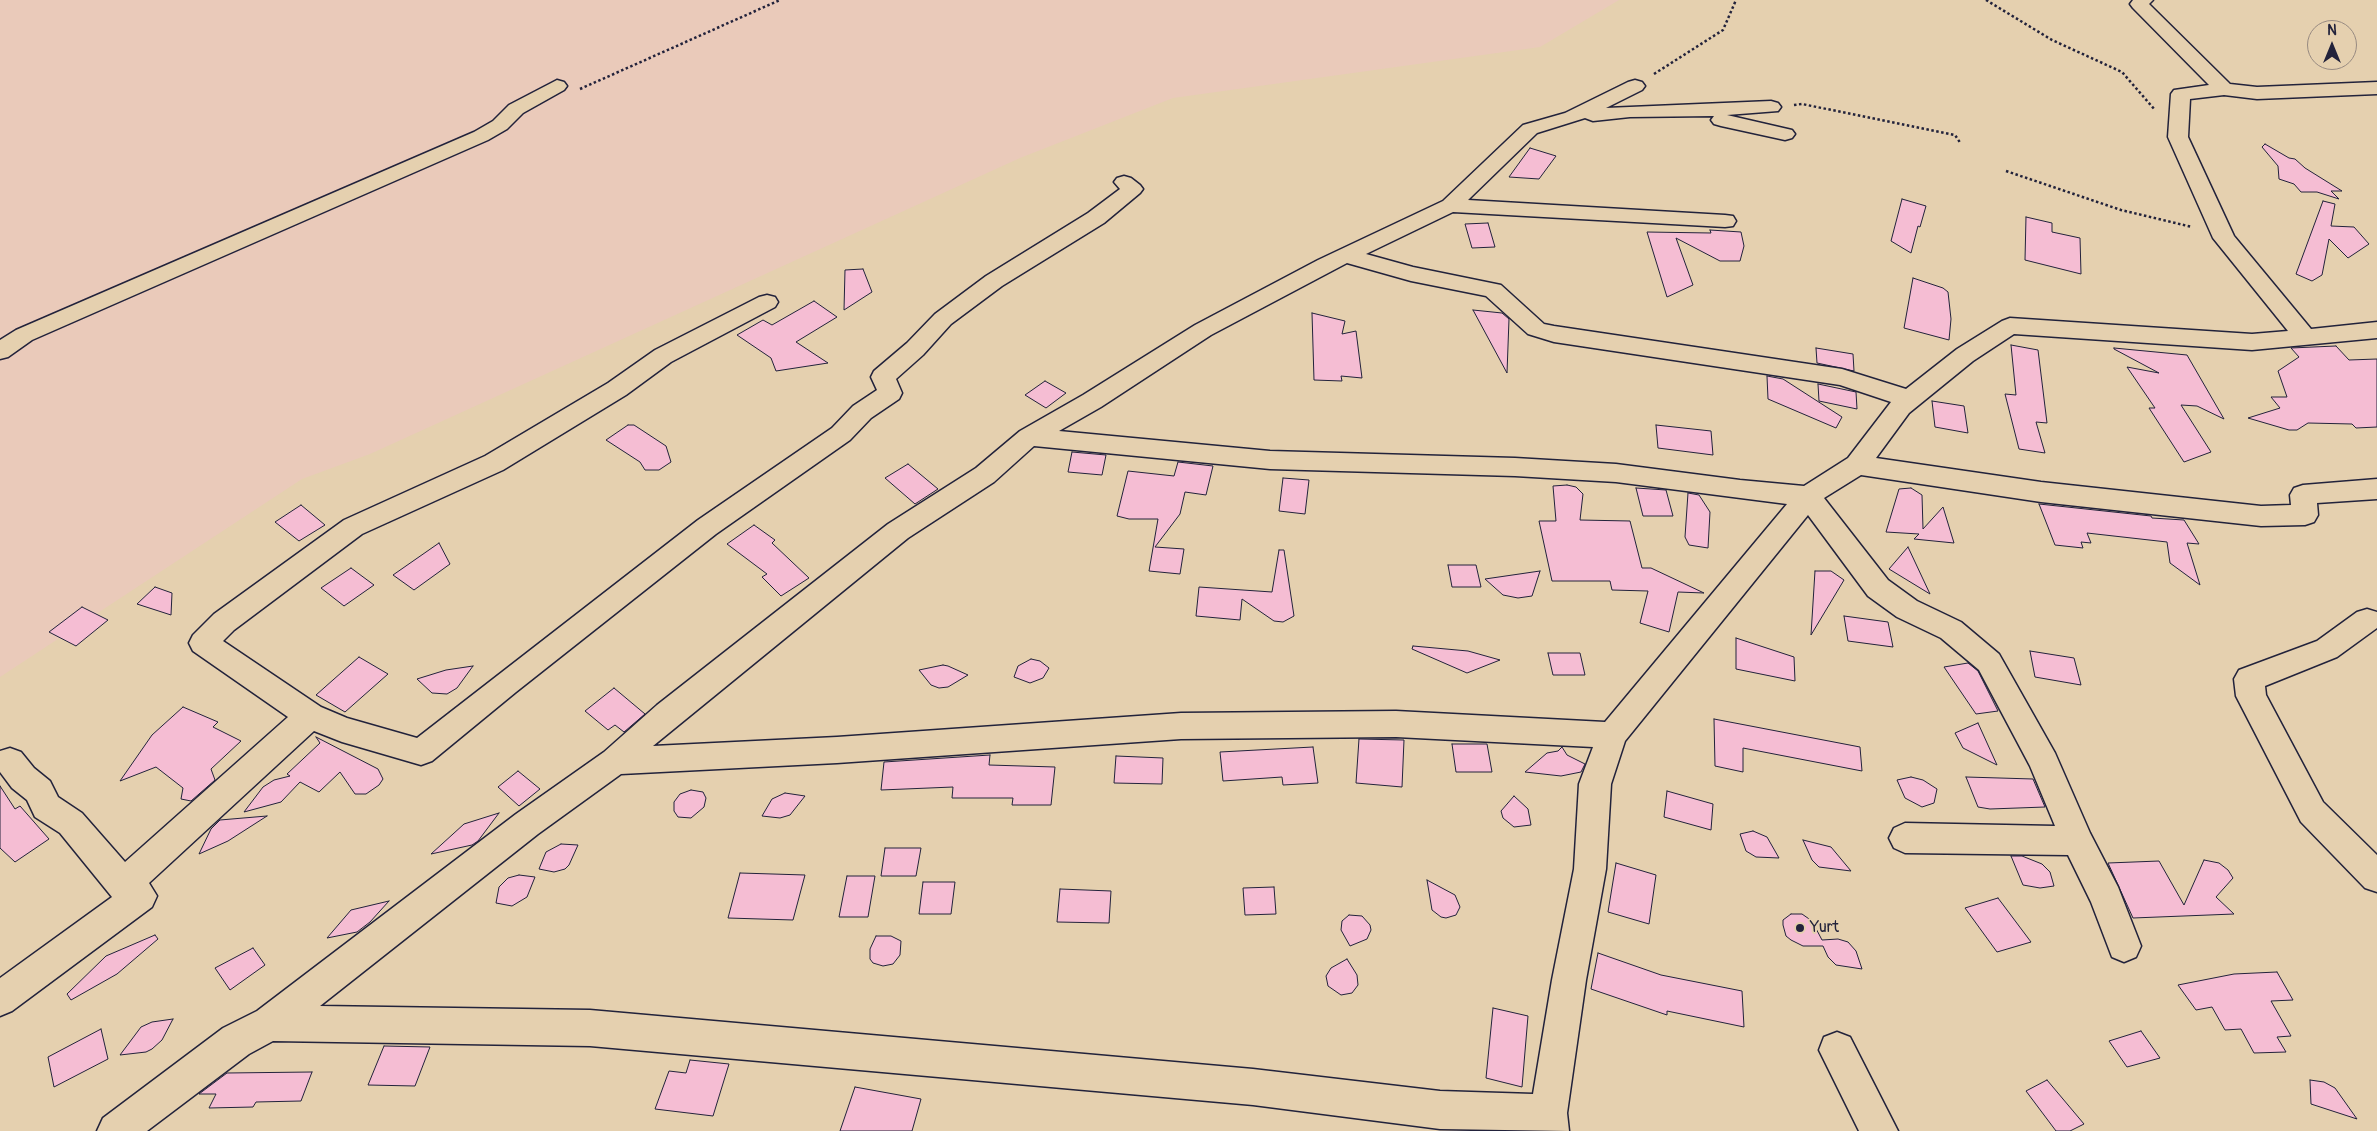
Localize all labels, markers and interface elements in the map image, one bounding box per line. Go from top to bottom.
north arrow [2307,20,2357,70]
text: N [2327,22,2337,39]
place label: Yurt [1810,918,1839,938]
marker: Yurt [1794,922,1806,934]

